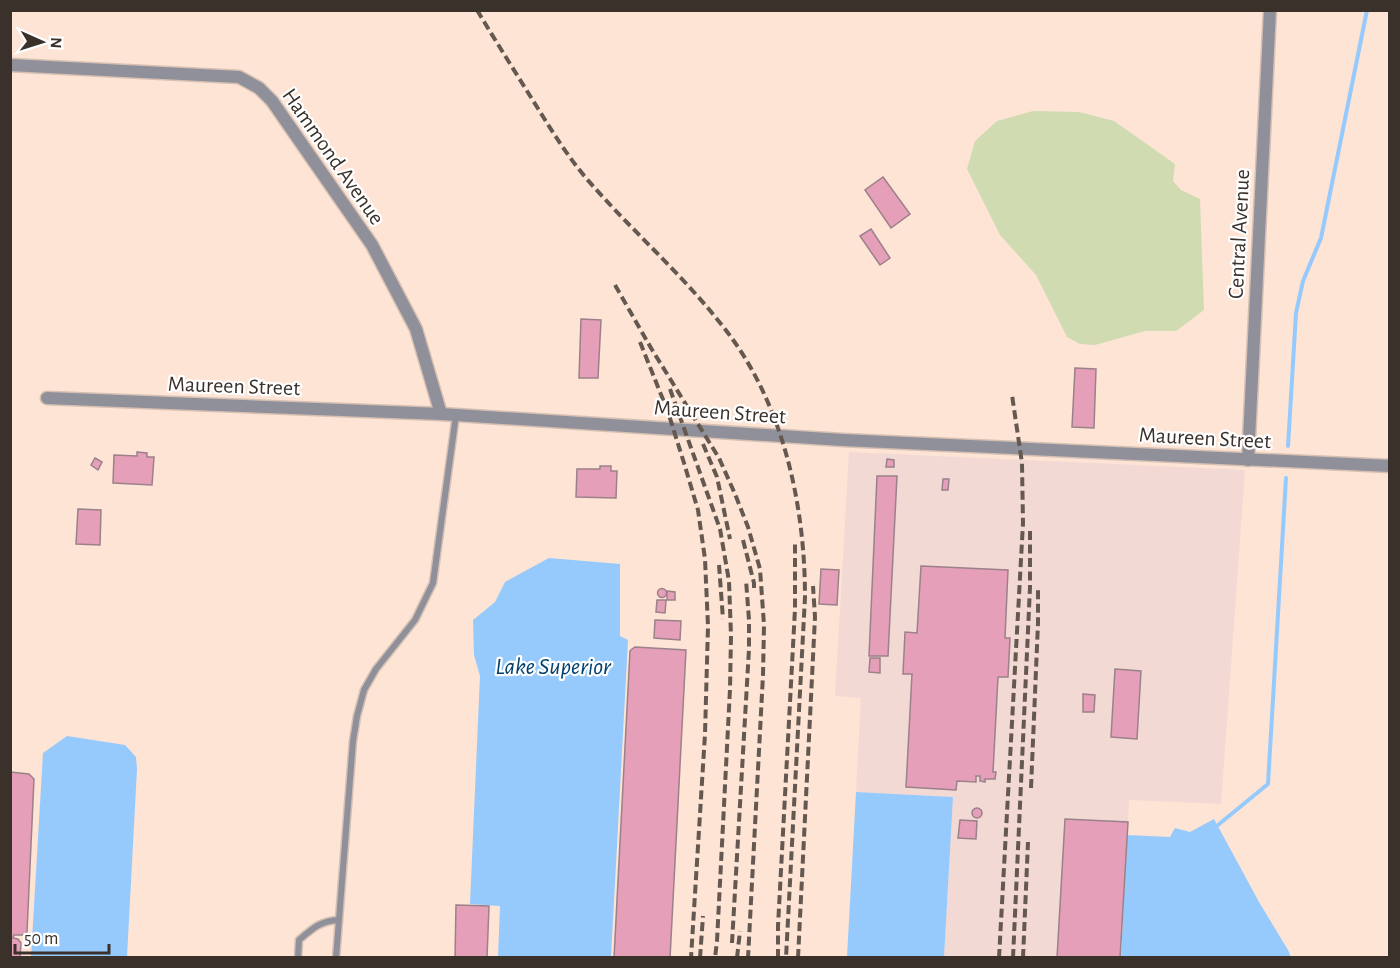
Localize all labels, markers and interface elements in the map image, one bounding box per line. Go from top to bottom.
north arrow [12,12,72,72]
text: N [48,37,64,49]
street label: Hammond Avenue [278,84,388,229]
street label: Central Avenue [1225,169,1253,299]
street label: Maureen Street [167,373,301,399]
street label: Maureen Street [653,396,787,428]
street label: Maureen Street [1138,424,1272,452]
water label: Lake Superior [495,655,612,679]
scale bar [15,917,110,955]
text: 50 m [24,930,58,948]

